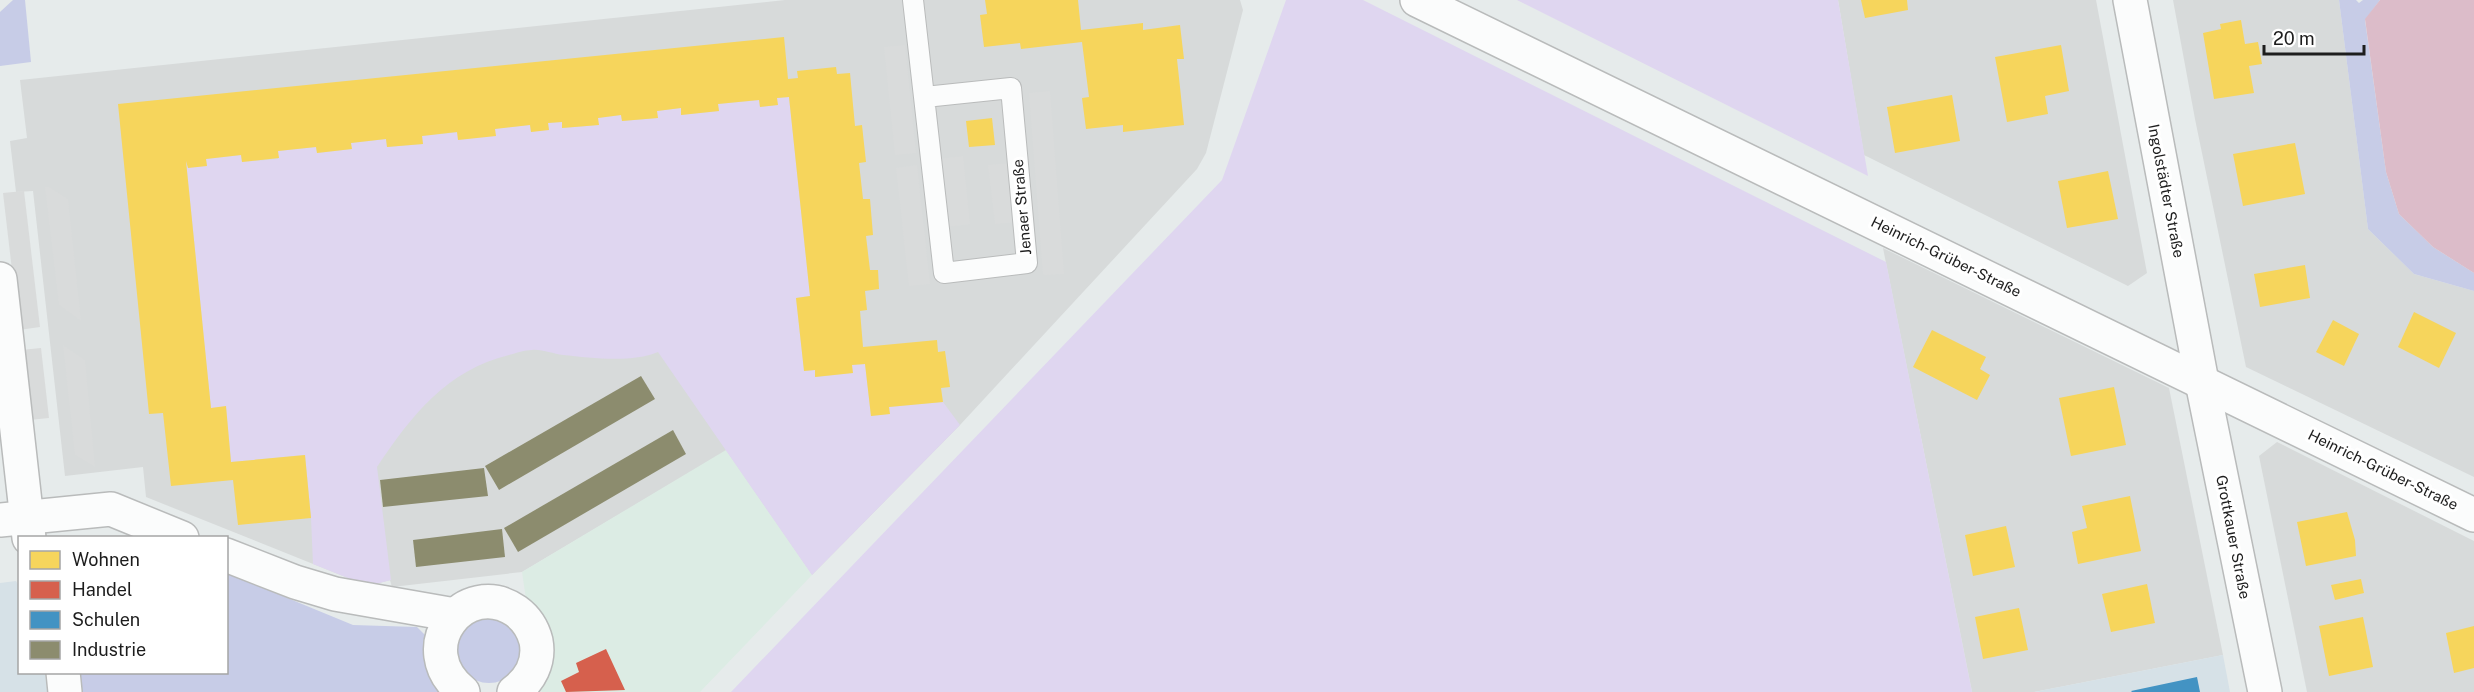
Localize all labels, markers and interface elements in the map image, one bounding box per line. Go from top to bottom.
scale bar [2264,18,2364,56]
text: 20 m [2273,28,2315,49]
street label: Ingolstädter Straße [2145,123,2188,259]
street label: Jenaer Straße [1009,158,1034,256]
street label: Heinrich-Grüber-Straße [1868,213,2024,300]
street label: Heinrich-Grüber-Straße [2305,426,2461,513]
street label: Grottkauer Straße [2213,474,2254,600]
legend [18,536,228,674]
text: Wohnen [72,549,140,570]
text: Handel [72,579,132,600]
text: Schulen [72,609,140,630]
text: Industrie [72,639,146,660]

